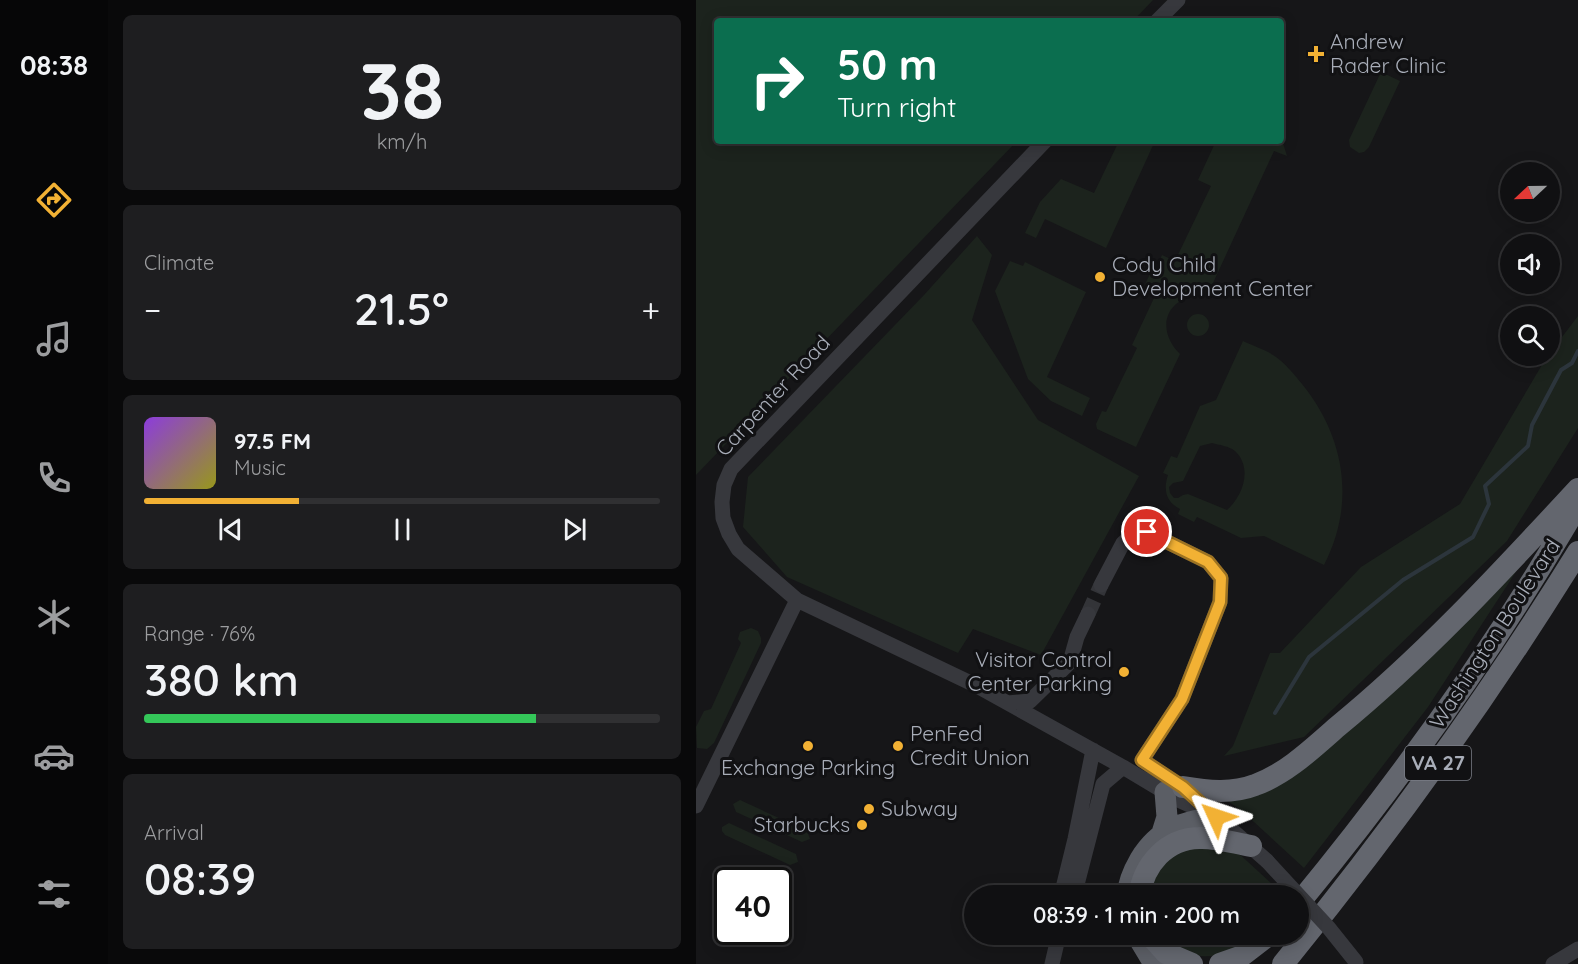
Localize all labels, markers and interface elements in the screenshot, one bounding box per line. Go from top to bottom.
place label: Andrew Rader Clinic [1330,28,1446,78]
text: 50 m [837,38,937,91]
text: 38 [360,41,444,139]
icon: right [738,42,816,120]
marker: Andrew Rader Clinic [1307,45,1325,63]
text: 08:38 [20,48,88,82]
text: Turn right [837,90,956,124]
text: km/h [377,129,427,154]
north arrow [1500,162,1560,222]
map controls [1500,162,1560,366]
icon: directions [33,179,75,221]
button: sound [1500,234,1560,294]
text: Climate [144,250,214,275]
place label: Cody Child Development Center [1112,251,1313,301]
marker: Cody Child Development Center [1093,270,1107,284]
text: 21.5° [354,280,449,336]
text: − [144,289,161,330]
text: + [641,289,660,330]
button: search [1500,306,1560,366]
icon: music [33,318,75,360]
street label: Carpenter Road [710,329,835,461]
text: 97.5 FM [234,427,311,455]
text: Music [234,455,286,480]
icon: phone [33,457,75,499]
pin [1121,506,1172,557]
icon: previous [214,513,247,546]
icon: pause [386,513,419,546]
icon: next [558,513,591,546]
icon: arrive [1130,515,1163,548]
street label: Washington Boulevard [1423,534,1565,733]
icon: climate [33,596,75,638]
text: Range · 76% [144,621,255,646]
place label: Visitor Control Center Parking [967,646,1112,696]
text: 380 km [144,651,299,707]
marker: Visitor Control Center Parking [1117,665,1131,679]
place label: PenFed Credit Union [910,720,1030,770]
icon: car [33,735,75,777]
marker: Exchange Parking [801,739,815,753]
marker: PenFed Credit Union [891,739,905,753]
road number: VA 27 [1405,746,1471,780]
place label: Exchange Parking [721,754,895,780]
position arrow [1184,785,1248,849]
place label: Subway [881,795,958,821]
marker: Subway [862,802,876,816]
place label: Starbucks [754,811,850,837]
marker: Starbucks [855,818,869,832]
text: Arrival [144,820,204,845]
text: 08:39 [144,850,256,906]
speed limit sign: 40 [714,867,792,945]
icon: filters [33,873,75,915]
text: 08:39 · 1 min · 200 m [1033,901,1240,929]

